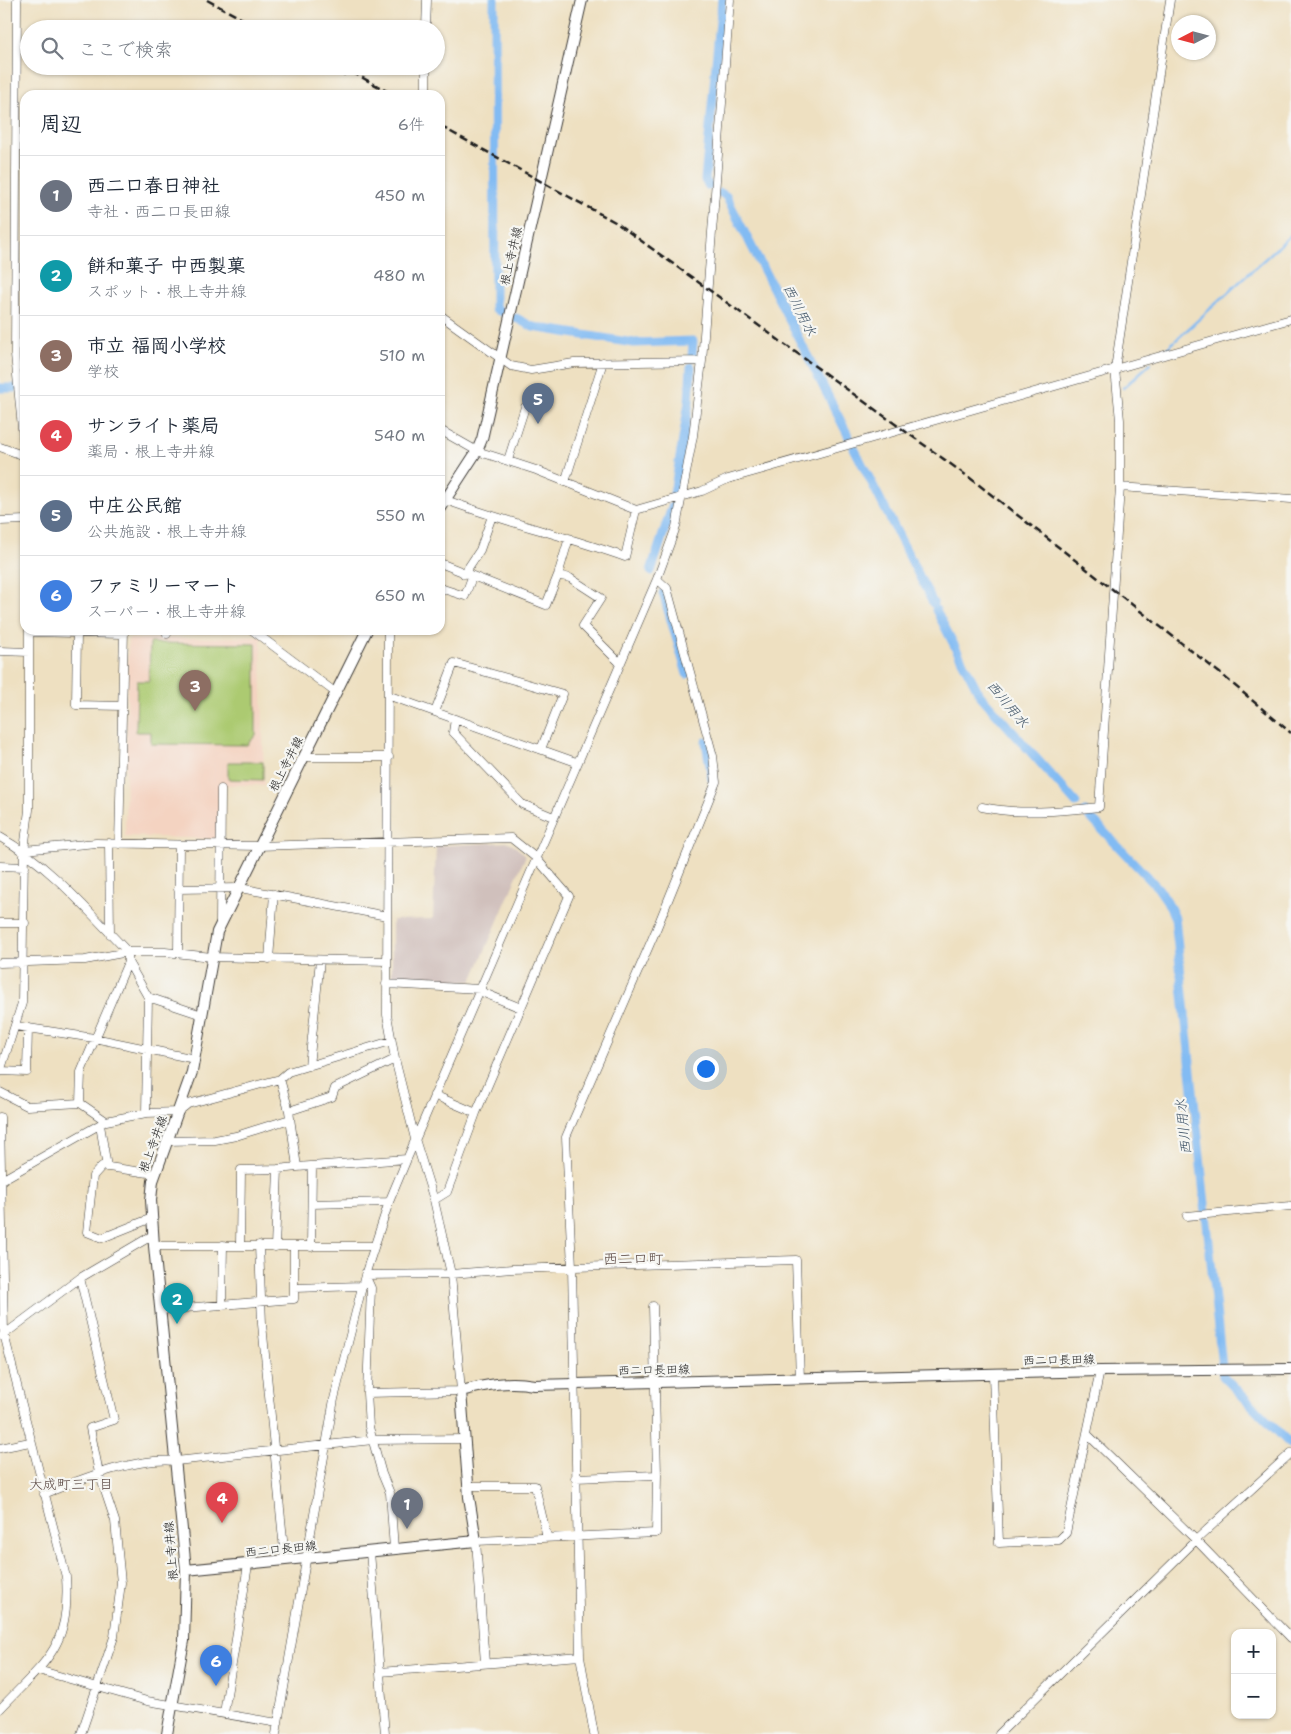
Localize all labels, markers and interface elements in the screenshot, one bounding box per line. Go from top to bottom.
north arrow [1171,15,1216,60]
search box [20,20,445,75]
icon: search [38,34,66,62]
text: ここで検索 [78,37,173,62]
text: 周辺 [40,110,82,138]
text: 6件 [398,114,425,135]
text: 西二口春日神社 [87,173,220,198]
text: 1 [52,185,60,206]
text: 450 m [374,185,425,206]
text: 寺社 · 西二口長田線 [87,201,230,222]
street label: 根上寺井線 [496,225,526,287]
text: 餅和菓子 中西製菓 [87,253,246,278]
text: 2 [50,265,62,286]
text: 480 m [373,265,425,286]
text: スポット · 根上寺井線 [87,281,246,302]
water label: 西川用水 [779,281,821,339]
text: 市立 福岡小学校 [87,333,227,358]
text: 3 [50,345,62,366]
text: 510 m [379,345,425,366]
text: 学校 [87,361,119,382]
pin: 5 [522,383,554,424]
text: サンライト薬局 [87,413,220,438]
text: 4 [50,425,62,446]
text: 540 m [374,425,425,446]
text: 薬局 · 根上寺井線 [87,441,214,462]
text: 中庄公民館 [87,493,182,518]
text: 5 [51,505,61,526]
text: 550 m [376,505,425,526]
text: 公共施設 · 根上寺井線 [87,521,246,542]
text: ファミリーマート [87,573,240,598]
text: 6 [50,585,62,606]
text: 650 m [374,585,425,606]
text: スーパー · 根上寺井線 [87,601,246,622]
pin: 3 [179,670,211,711]
water label: 西川用水 [983,677,1033,731]
street label: 根上寺井線 [265,734,307,794]
your location [693,1056,719,1082]
water label: 西川用水 [1171,1098,1195,1156]
street label: 根上寺井線 [135,1113,171,1175]
district label: 西二口町 [603,1249,664,1269]
pin: 2 [161,1283,193,1324]
street label: 西二口長田線 [1023,1351,1095,1369]
street label: 西二口長田線 [618,1361,690,1379]
district label: 大成町三丁目 [29,1475,113,1493]
pin: 4 [206,1482,238,1523]
pin: 1 [391,1488,423,1529]
street label: 根上寺井線 [160,1520,182,1582]
street label: 西二口長田線 [244,1537,318,1561]
map controls [1231,1629,1276,1719]
button: + [1231,1629,1276,1674]
pin: 6 [200,1645,232,1686]
button: − [1231,1674,1276,1719]

